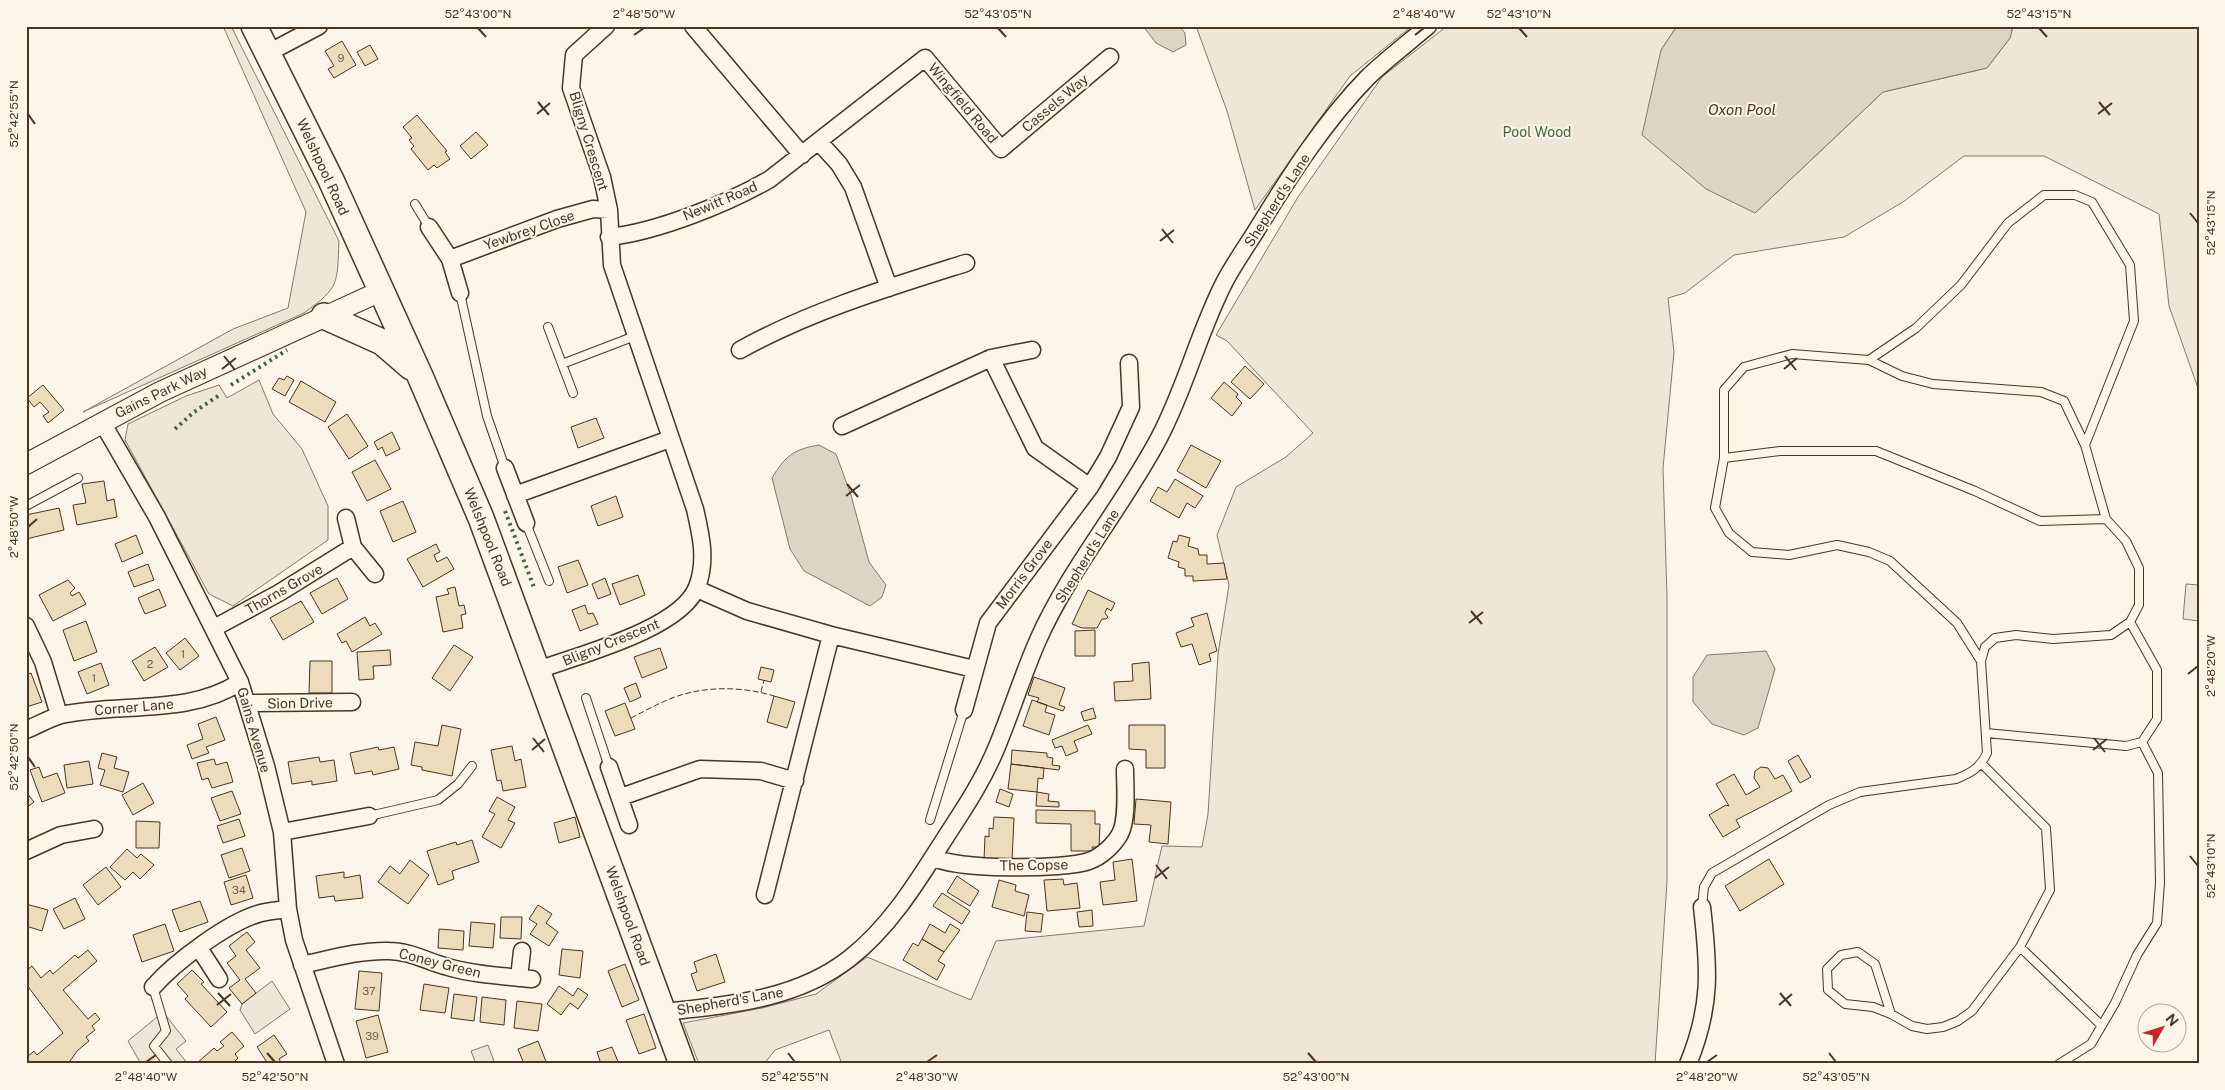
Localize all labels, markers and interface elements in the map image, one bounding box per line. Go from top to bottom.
text: 52°43'00"N [444,7,512,21]
text: 2°48'50"W [613,7,676,21]
text: 52°43'05"N [964,7,1032,21]
text: 2°48'40"W [1393,7,1456,21]
text: 52°43'10"N [1487,7,1551,21]
text: 52°43'15"N [2006,7,2072,21]
house number: 9 [338,52,345,64]
street label: Wingfield Road [925,60,1001,146]
street label: Cassels Way [1019,70,1092,135]
text: 52°42'55"N [7,80,21,148]
street label: Bligny Crescent [566,89,612,193]
water label: Oxon Pool [1708,101,1776,118]
street label: Welshpool Road [294,116,352,218]
park label: Pool Wood [1503,124,1571,140]
street label: Shepherd's Lane [1241,150,1313,250]
street label: Newitt Road [680,178,760,224]
text: 52°43'15"N [2204,190,2218,256]
street label: Yewbrey Close [481,207,577,253]
street label: Gains Park Way [112,363,210,421]
street label: Welshpool Road [461,485,515,589]
text: 2°48'50"W [7,495,21,558]
street label: Shepherd's Lane [1052,506,1122,606]
street label: Morris Grove [993,536,1055,612]
street label: Thorns Grove [243,560,325,618]
street label: Bligny Crescent [560,615,662,669]
text: 2°48'20"W [2204,634,2218,697]
house number: 1 [181,648,185,660]
house number: 2 [147,658,154,670]
house number: 1 [92,672,96,684]
street label: Gains Avenue [234,685,274,775]
street label: Sion Drive [267,694,333,712]
street label: Corner Lane [94,696,174,718]
text: 52°42'50"N [7,723,21,791]
text: 52°43'10"N [2204,834,2218,898]
street label: The Copse [1000,856,1068,874]
street label: Welshpool Road [603,864,653,968]
house number: 34 [232,884,246,896]
street label: Coney Green [397,945,483,981]
street label: Shepherd's Lane [676,984,785,1018]
house number: 37 [362,985,376,997]
north arrow [2138,1002,2188,1052]
text: N [2162,1011,2182,1029]
house number: 39 [365,1030,379,1042]
text: 2°48'40"W [115,1070,178,1084]
text: 52°42'50"N [241,1070,309,1084]
text: 52°42'55"N [761,1070,829,1084]
text: 2°48'30"W [896,1070,959,1084]
text: 52°43'00"N [1282,1070,1350,1084]
text: 2°48'20"W [1676,1070,1739,1084]
text: 52°43'05"N [1802,1070,1870,1084]

